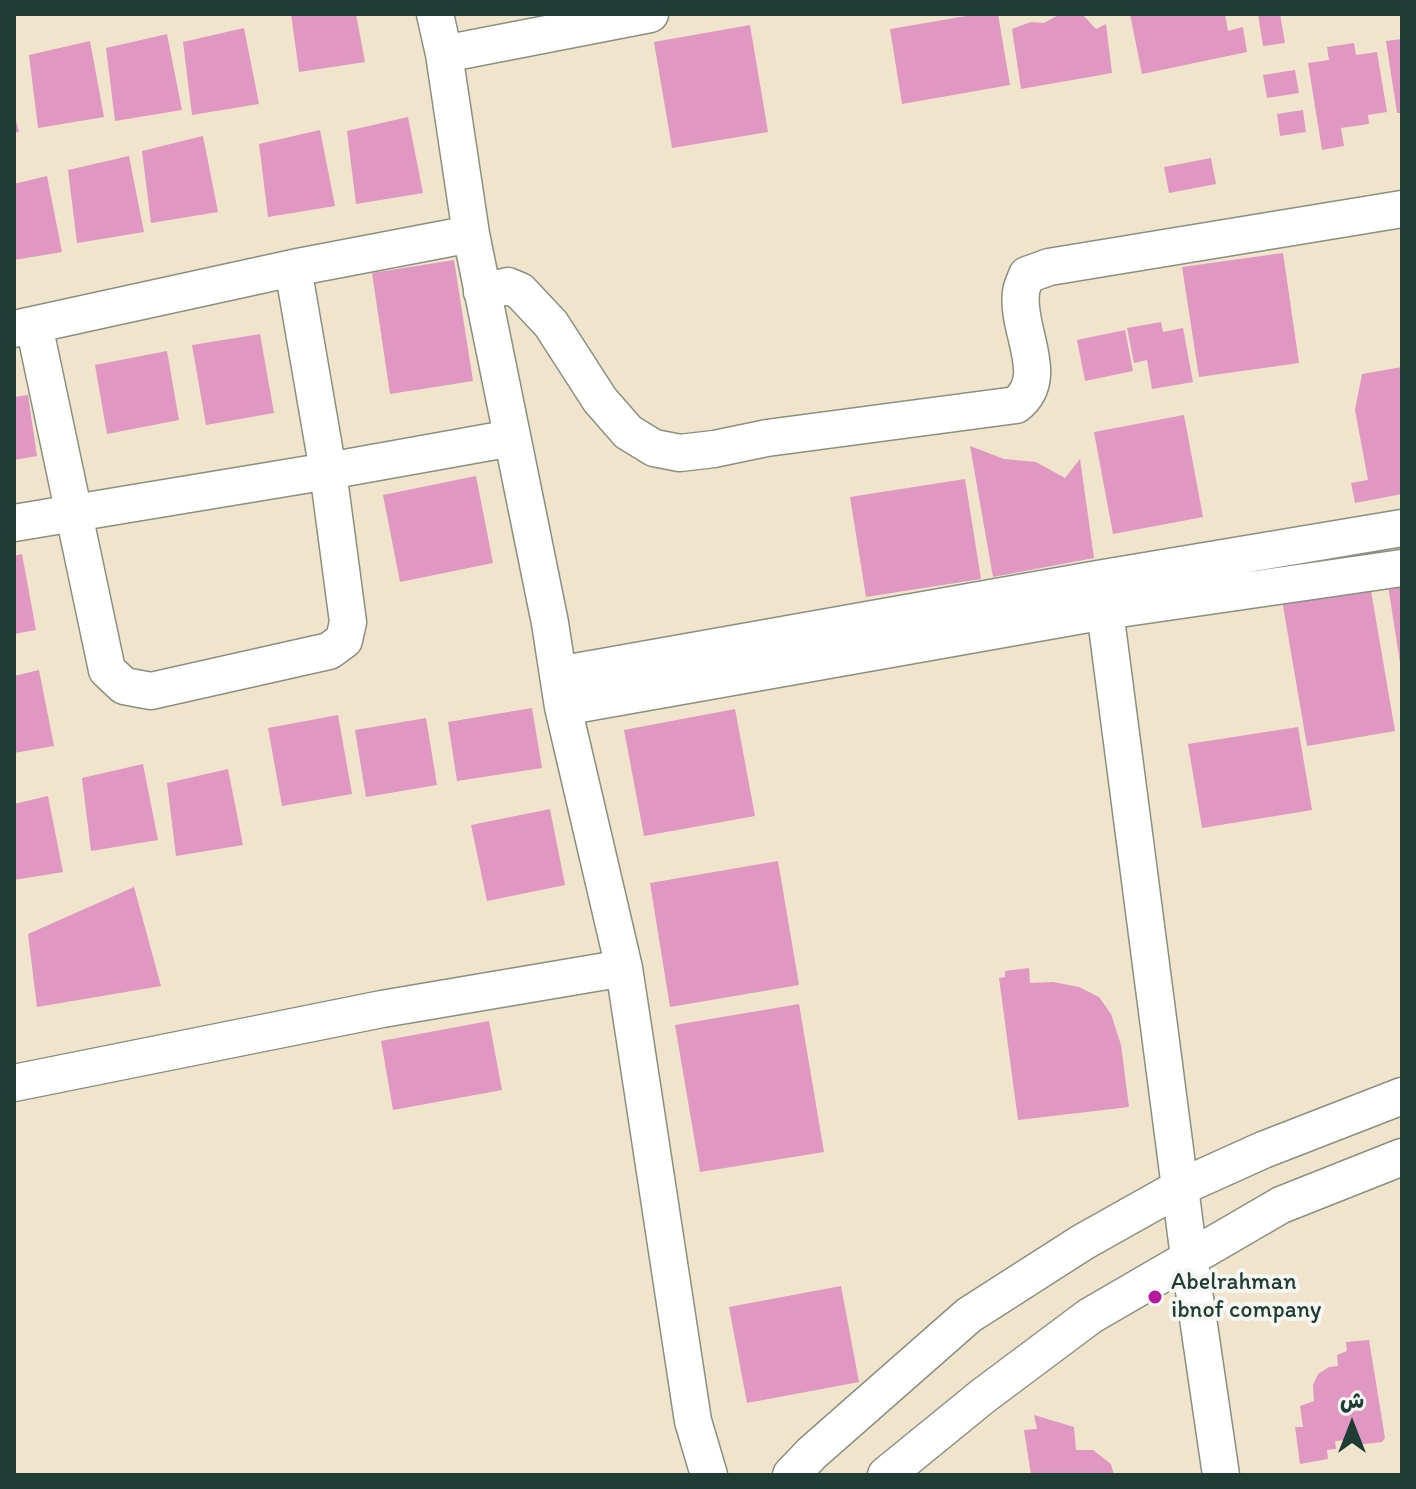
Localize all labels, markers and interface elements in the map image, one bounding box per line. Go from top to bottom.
place label: Abelrahman ibnof company [1171,1269,1321,1325]
marker: Abelrahman ibnof company [1146,1288,1164,1306]
north arrow [1312,1385,1392,1465]
text: ش [1340,1387,1364,1414]

